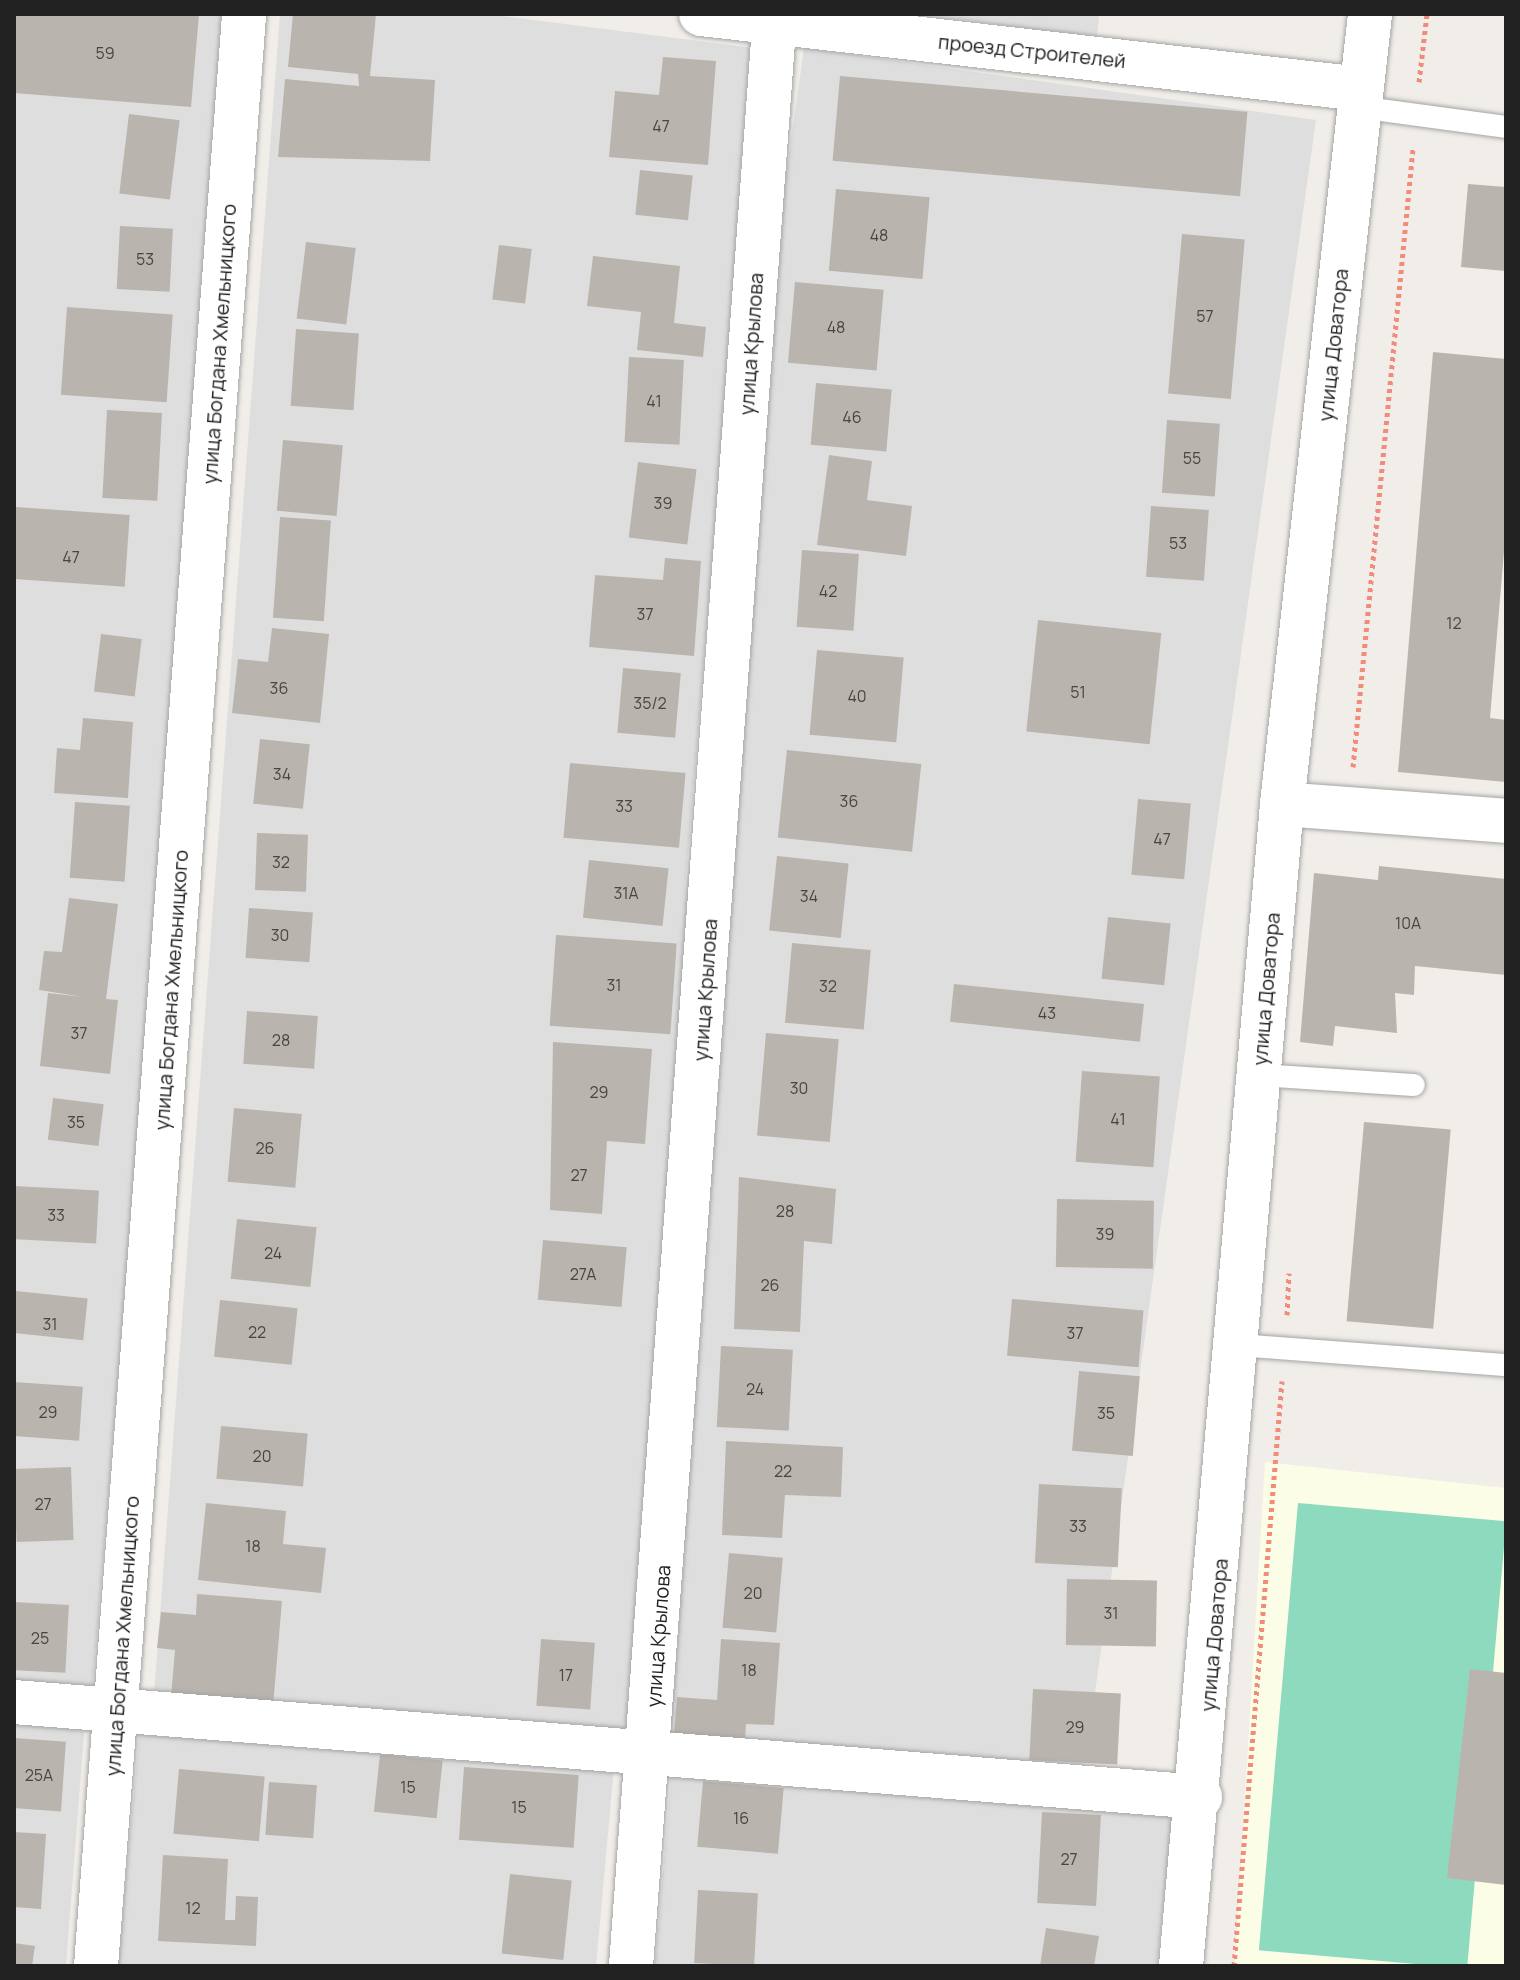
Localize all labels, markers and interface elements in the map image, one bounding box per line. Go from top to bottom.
street label: проезд Строителей [937,29,1127,73]
house number: 59 [95,43,115,63]
house number: 47 [652,116,670,136]
street label: улица Богдана Хмельницкого [197,203,241,485]
house number: 48 [870,225,888,245]
house number: 53 [136,249,154,269]
street label: улица Доватора [1313,267,1353,423]
street label: улица Крылова [734,272,768,416]
house number: 57 [1196,306,1214,326]
house number: 48 [827,317,845,337]
house number: 41 [646,391,662,411]
house number: 46 [842,407,862,427]
house number: 55 [1183,448,1201,468]
house number: 39 [654,493,672,513]
house number: 53 [1169,533,1187,553]
house number: 47 [62,547,80,567]
house number: 42 [819,581,837,601]
house number: 37 [637,604,653,624]
house number: 12 [1446,613,1462,633]
house number: 36 [270,678,288,698]
house number: 51 [1070,682,1086,702]
house number: 40 [847,686,867,706]
house number: 35/2 [633,693,667,713]
house number: 34 [273,764,291,784]
house number: 36 [840,791,858,811]
house number: 33 [615,796,633,816]
house number: 47 [1153,829,1171,849]
street label: улица Богдана Хмельницкого [149,849,193,1131]
house number: 32 [272,852,290,872]
house number: 31А [613,883,639,903]
house number: 34 [800,886,818,906]
street label: улица Доватора [1247,911,1285,1067]
house number: 10А [1395,913,1421,933]
street label: улица Крылова [688,918,722,1062]
house number: 30 [271,925,289,945]
house number: 31 [606,975,622,995]
house number: 32 [819,976,837,996]
house number: 43 [1038,1003,1056,1023]
house number: 37 [71,1023,87,1043]
house number: 28 [272,1030,290,1050]
house number: 30 [790,1078,808,1098]
house number: 29 [589,1082,609,1102]
house number: 41 [1110,1109,1126,1129]
house number: 35 [67,1112,85,1132]
house number: 26 [255,1138,275,1158]
house number: 27 [570,1165,588,1185]
house number: 28 [776,1201,794,1221]
house number: 33 [47,1205,65,1225]
house number: 39 [1096,1224,1114,1244]
house number: 24 [264,1243,282,1263]
house number: 27А [570,1264,596,1284]
house number: 26 [760,1275,780,1295]
house number: 31 [42,1314,58,1334]
house number: 22 [248,1322,266,1342]
house number: 37 [1067,1323,1083,1343]
house number: 24 [746,1379,764,1399]
house number: 29 [38,1402,58,1422]
house number: 35 [1097,1403,1115,1423]
house number: 20 [253,1446,271,1466]
house number: 22 [774,1461,792,1481]
house number: 27 [34,1494,52,1514]
street label: улица Богдана Хмельницкого [100,1495,144,1777]
house number: 33 [1069,1516,1087,1536]
house number: 18 [245,1536,261,1556]
street label: улица Доватора [1195,1557,1233,1713]
street label: улица Крылова [641,1564,675,1708]
house number: 20 [744,1583,762,1603]
house number: 31 [1103,1603,1119,1623]
house number: 25 [31,1628,49,1648]
house number: 18 [741,1660,757,1680]
house number: 17 [559,1665,573,1685]
house number: 29 [1065,1717,1085,1737]
house number: 25А [25,1765,53,1785]
house number: 15 [400,1777,416,1797]
house number: 15 [511,1797,527,1817]
house number: 16 [733,1808,749,1828]
house number: 27 [1060,1849,1078,1869]
house number: 12 [185,1898,201,1918]

